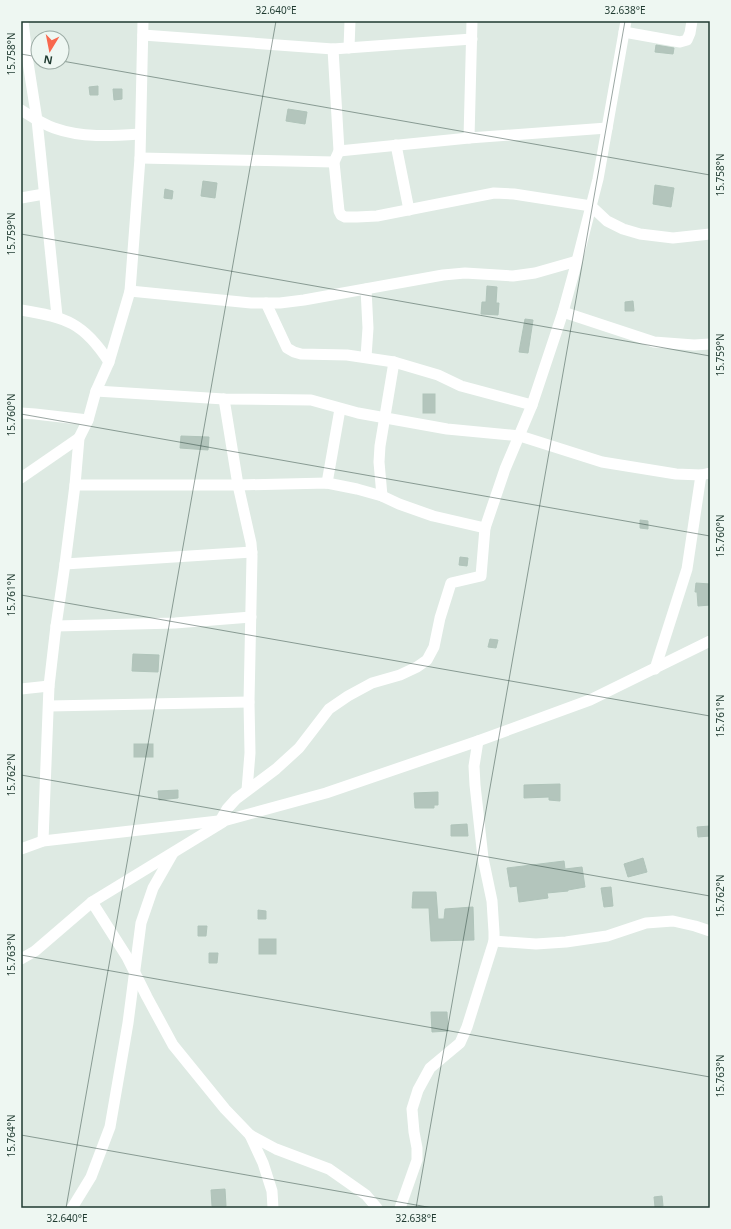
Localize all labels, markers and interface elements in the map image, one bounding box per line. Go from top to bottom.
text: 32.640°E [255,3,297,17]
text: 32.638°E [604,3,646,17]
north arrow [30,30,70,70]
text: 15.758°N [4,32,18,76]
text: N [42,52,54,69]
text: 15.758°N [713,153,727,197]
text: 15.759°N [4,212,18,256]
text: 15.759°N [713,333,727,377]
text: 15.760°N [4,393,18,437]
text: 15.760°N [713,514,727,558]
text: 15.761°N [4,573,18,617]
text: 15.761°N [713,694,727,738]
text: 15.762°N [4,753,18,797]
text: 15.762°N [713,874,727,918]
text: 15.763°N [4,933,18,977]
text: 15.763°N [713,1054,727,1098]
text: 15.764°N [4,1114,18,1158]
text: 32.640°E [46,1211,88,1225]
text: 32.638°E [395,1211,437,1225]

